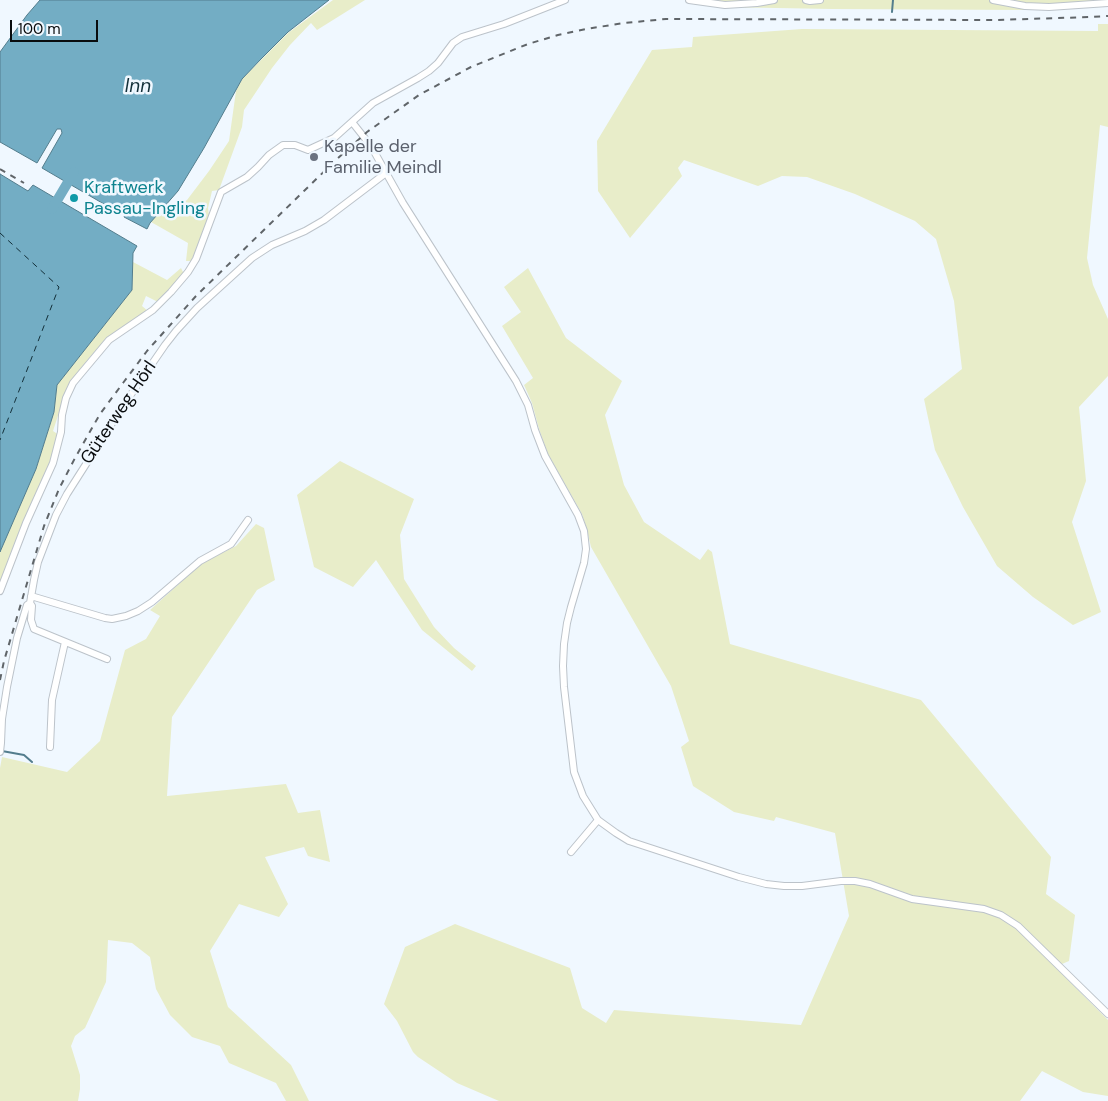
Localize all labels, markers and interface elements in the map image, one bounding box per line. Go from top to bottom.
scale bar [12,10,100,42]
text: 100 m [18,19,61,39]
water label: Inn [125,76,151,98]
place label: Kapelle der Familie Meindl [324,136,442,178]
marker: Kapelle der Familie Meindl [308,151,320,163]
place label: Kraftwerk Passau-Ingling [84,177,205,220]
marker: Kraftwerk Passau-Ingling [68,192,80,204]
street label: Güterweg Hörl [77,357,161,469]

